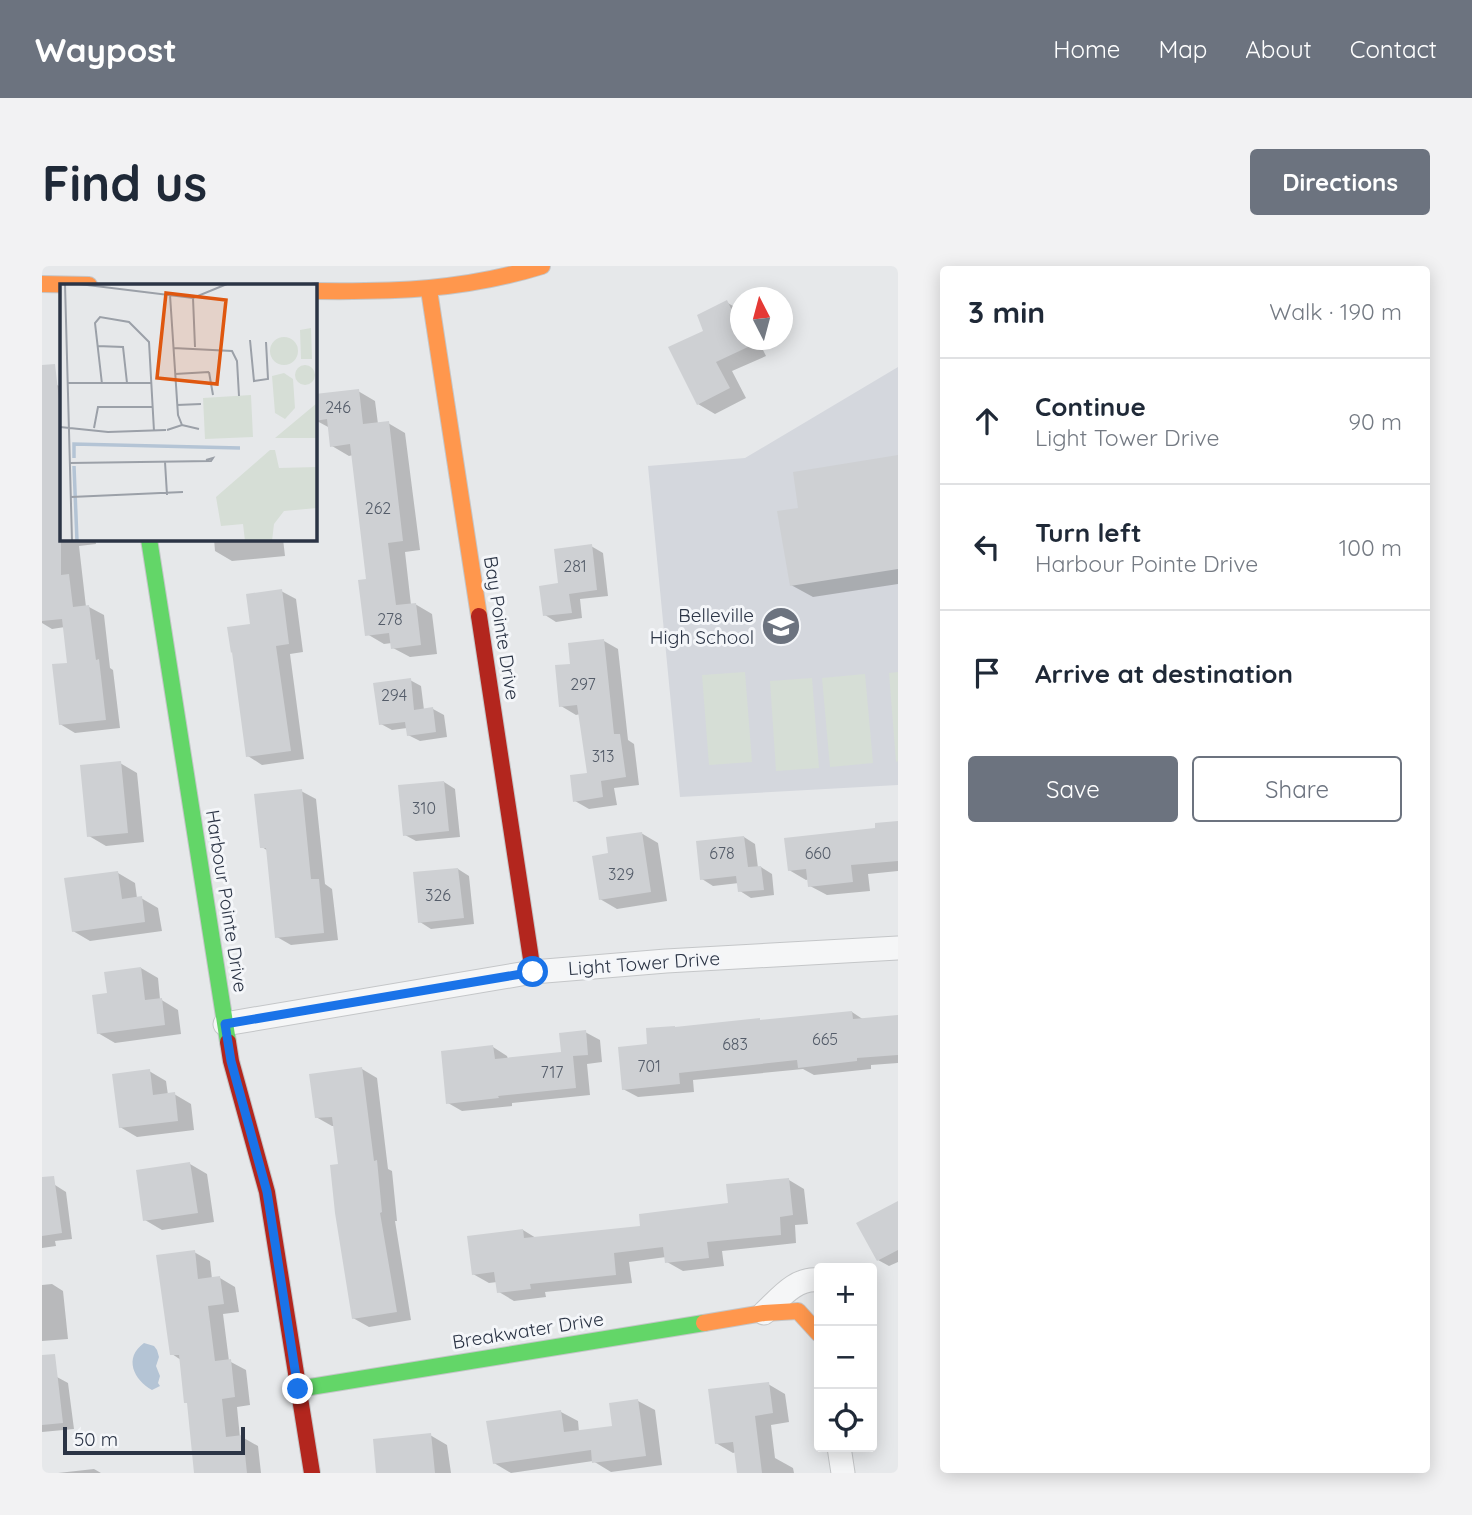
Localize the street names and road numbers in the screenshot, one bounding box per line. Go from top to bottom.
street label: Bay Pointe Drive [479,554,525,702]
street label: Harbour Pointe Drive [201,808,253,994]
street label: Light Tower Drive [567,946,721,980]
street label: Breakwater Drive [451,1306,605,1354]

